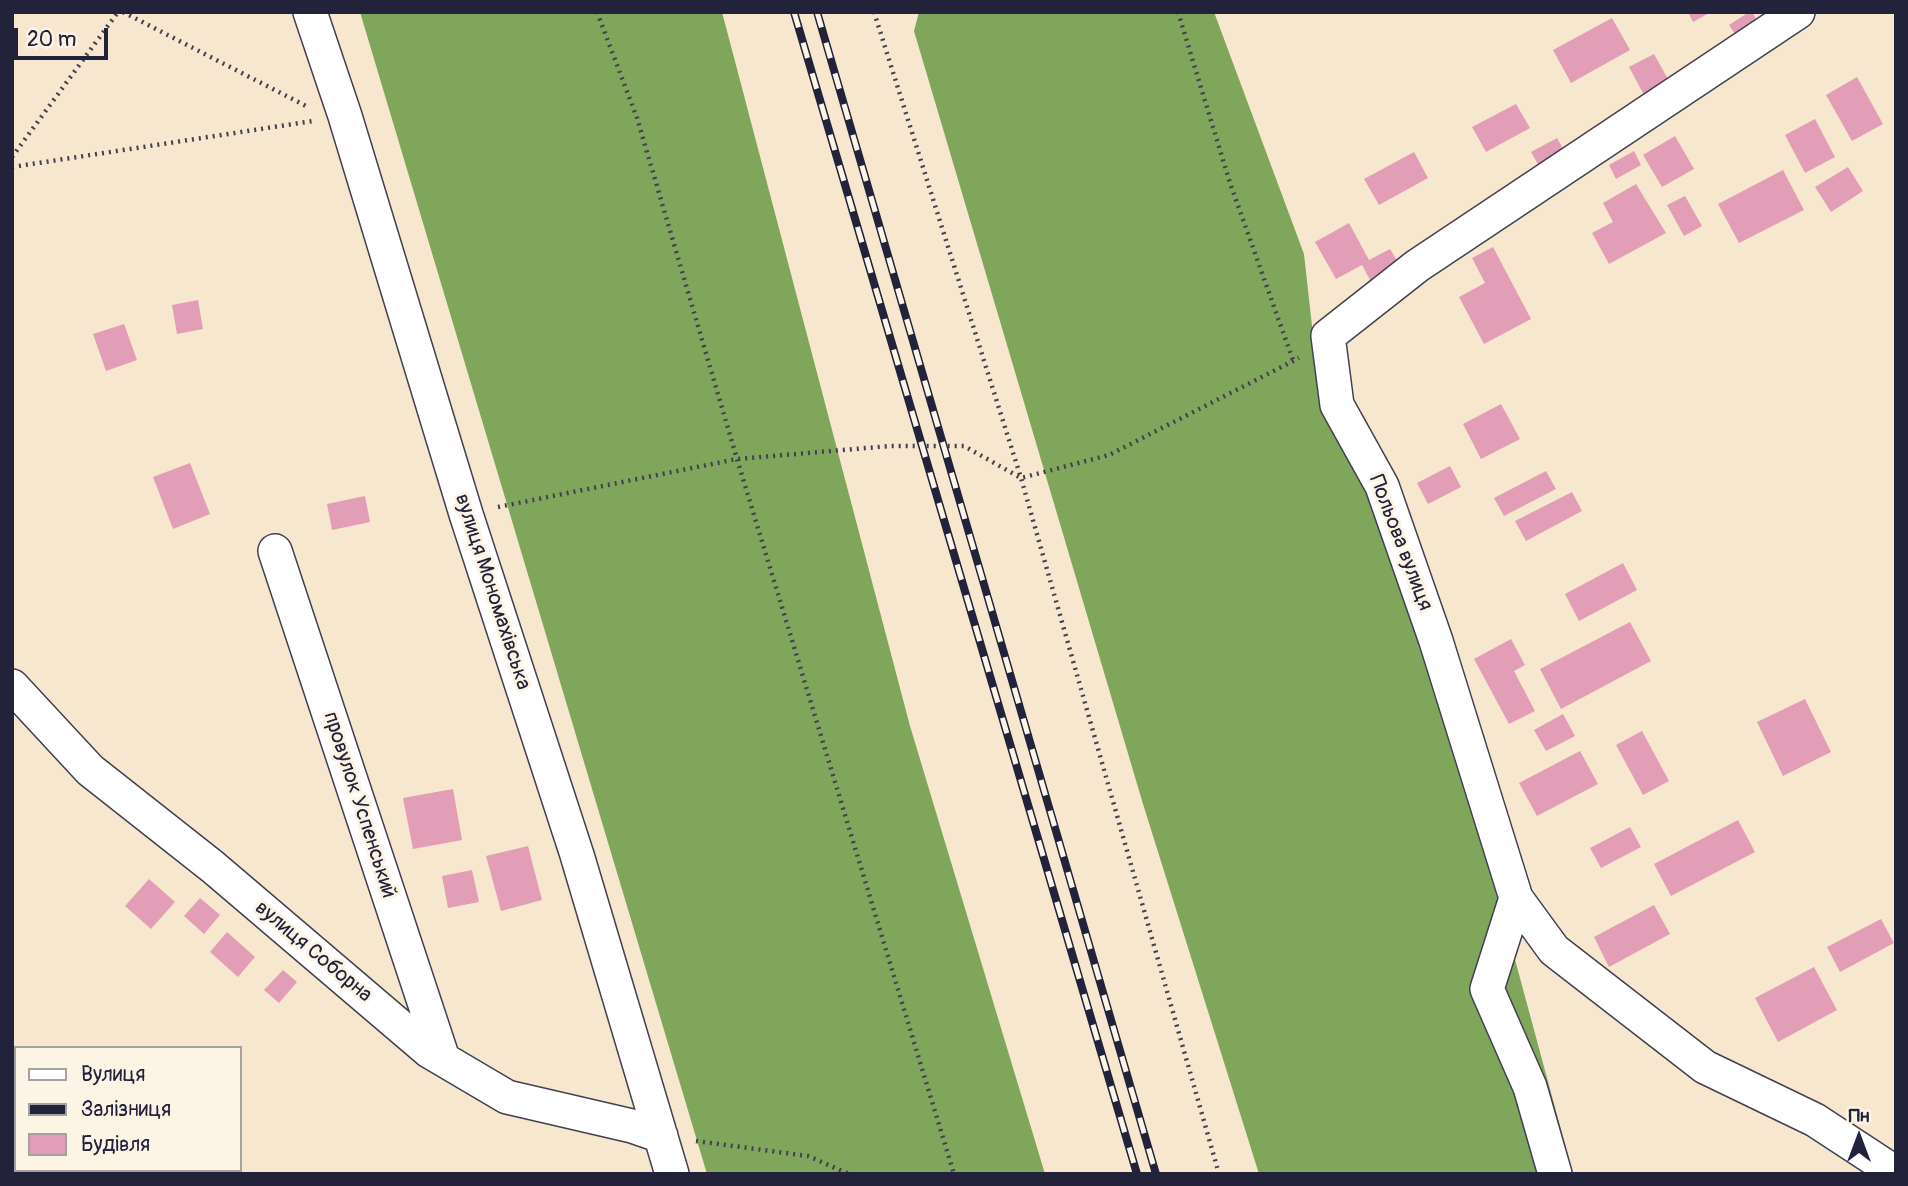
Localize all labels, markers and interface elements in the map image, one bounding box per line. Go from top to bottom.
scale bar [18,14,112,58]
text: 20 m [27,26,76,53]
street label: Польова вулиця [1363,472,1437,614]
street label: вулиця Мономахівська [448,491,536,693]
street label: провулок Успенський [317,709,401,901]
street label: вулиця Соборна [249,896,377,1008]
legend [14,1046,242,1172]
text: Вулиця [81,1061,145,1088]
text: Залізниця [81,1096,171,1123]
north arrow [1824,1102,1894,1172]
text: Пн [1849,1104,1869,1128]
text: Будівля [81,1131,150,1158]

